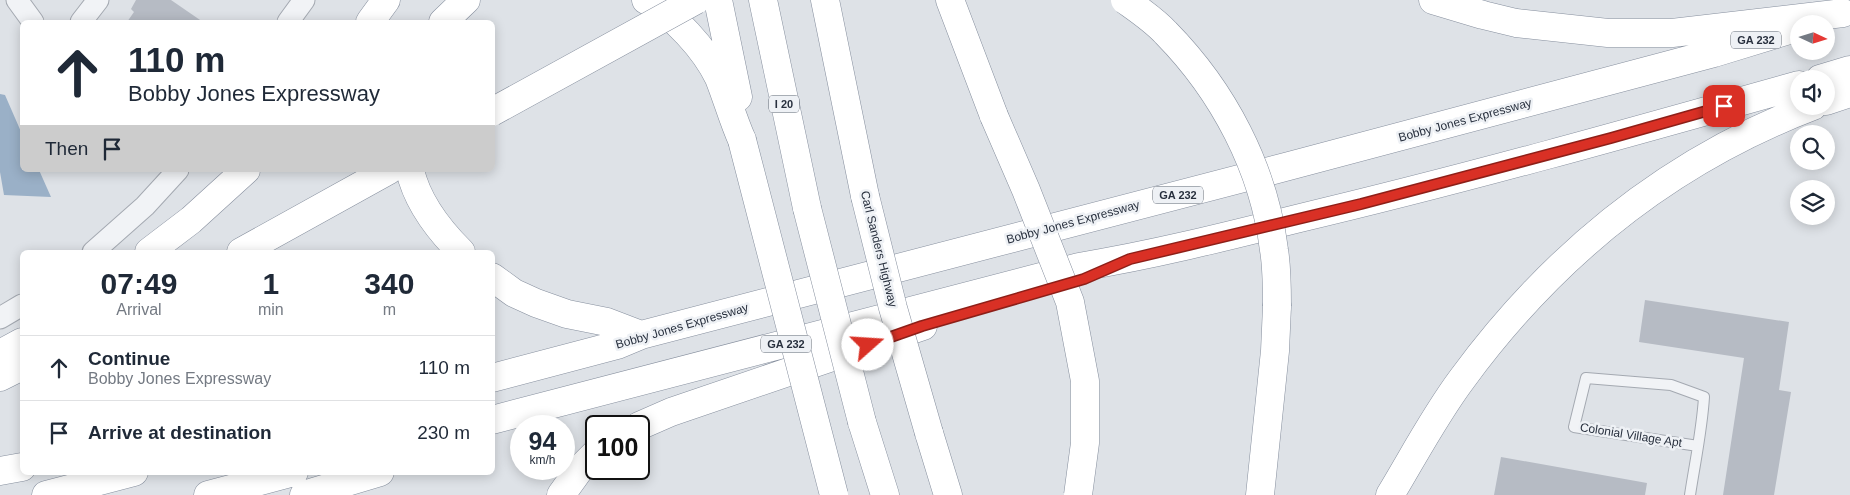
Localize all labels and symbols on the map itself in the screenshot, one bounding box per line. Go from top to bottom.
north arrow [1790,15,1835,60]
road number: GA 232 [1731,32,1781,48]
pin [1703,85,1745,127]
street label: Bobby Jones Expressway [1397,95,1533,145]
road number: I 20 [769,96,799,112]
road number: GA 232 [1153,186,1203,204]
street label: Carl Sanders Highway [858,189,900,309]
street label: Bobby Jones Expressway [1005,197,1141,247]
street label: Bobby Jones Expressway [614,300,750,352]
position arrow [841,318,893,370]
road number: GA 232 [761,336,811,352]
speed limit sign: 100 [585,415,650,480]
street label: Colonial Village Apt [1579,420,1684,450]

